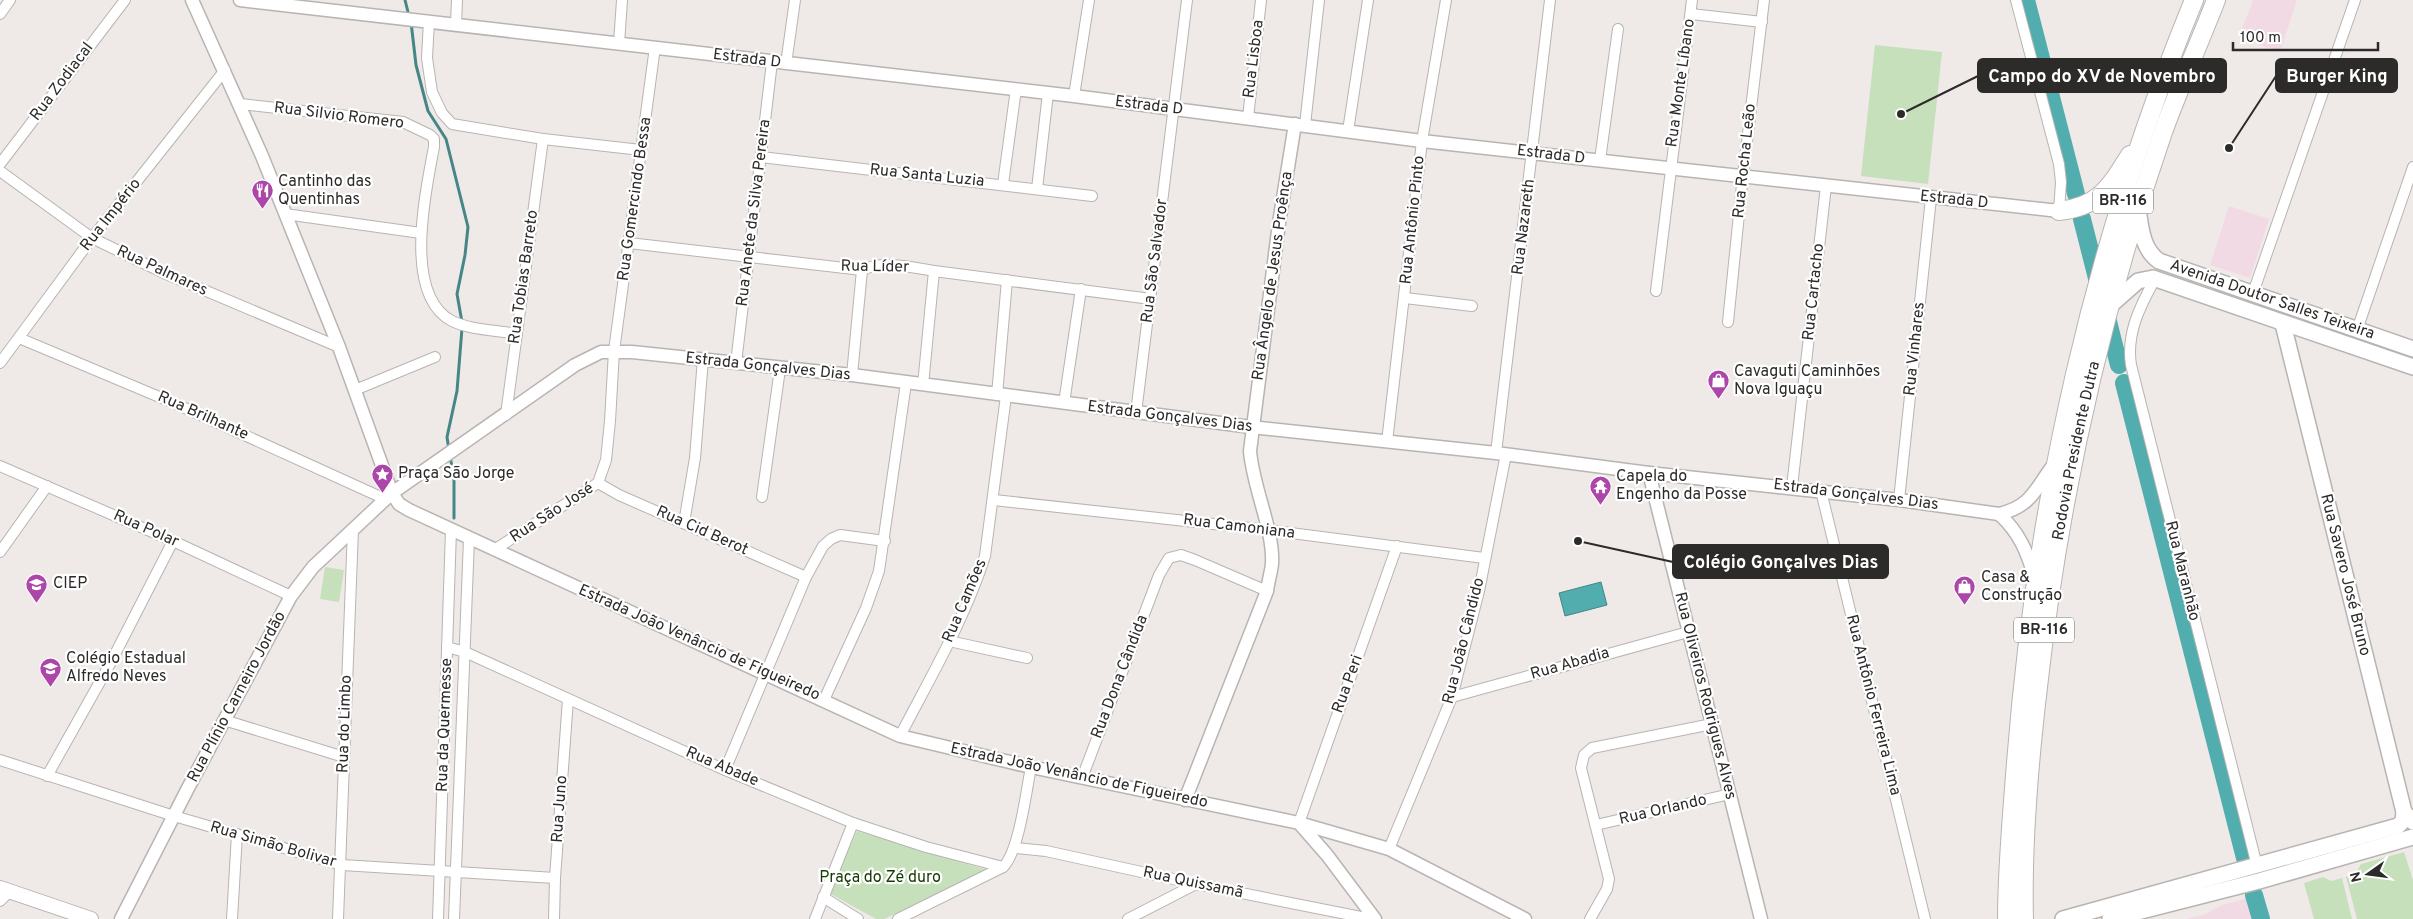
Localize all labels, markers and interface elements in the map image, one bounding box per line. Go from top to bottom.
street label: Rua Monte Líbano [1662,17,1700,149]
street label: Rua Lisboa [1239,19,1269,99]
scale bar [2233,20,2378,52]
text: 100 m [2240,29,2281,48]
street label: Rua Zodiacal [26,39,98,125]
street label: Estrada D [712,45,782,73]
callout: Campo do XV de Novembro [1978,59,2226,92]
callout: Burger King [2276,59,2397,92]
text: Campo do XV de Novembro [1988,66,2216,89]
text: Burger King [2286,66,2388,89]
street label: Estrada D [1114,92,1184,120]
street label: Rua Silvio Romero [273,98,405,134]
street label: Rua Rocha Leão [1729,103,1761,219]
street label: Rua Gomercindo Bessa [614,116,656,282]
street label: Rua Anete da Silva Pereira [733,118,775,308]
street label: Estrada D [1516,141,1586,169]
street label: Rua Antônio Pinto [1396,155,1430,285]
street label: Rua Santa Luzia [869,160,985,192]
street label: Rua Ângelo de Jesus Proênça [1246,170,1298,382]
place label: Cantinho das Quentinhas [278,172,371,210]
street label: Rua Império [76,175,146,255]
street label: Rua Nazareth [1508,178,1540,276]
restaurant icon: Cantinho das Quentinhas [250,179,274,210]
street label: Estrada D [1919,186,1989,214]
road number: BR-116 [2093,188,2153,214]
street label: Rua São Salvador [1137,198,1173,324]
street label: Rua Tobias Barreto [505,209,543,345]
street label: Rua Palmares [113,241,211,301]
street label: Rua Cartacho [1799,242,1829,342]
street label: Avenida Doutor Salles Teixeira [2167,255,2377,345]
street label: Rua Líder [840,256,910,278]
street label: Rua Vinhares [1900,301,1930,397]
street label: Estrada Gonçalves Dias [684,348,852,386]
street label: Rodovia Presidente Dutra [2049,359,2105,542]
place label: Cavaguti Caminhões Nova Iguaçu [1734,362,1880,400]
shop icon: Cavaguti Caminhões Nova Iguaçu [1706,369,1730,400]
street label: Rua Brilhante [154,387,252,445]
street label: Estrada Gonçalves Dias [1086,397,1254,437]
place icon: Praça São Jorge [370,462,394,493]
place label: Praça São Jorge [398,464,514,484]
place label: Capela do Engenho da Posse [1616,467,1747,505]
temple icon: Capela do Engenho da Posse [1588,474,1612,505]
street label: Estrada Gonçalves Dias [1772,475,1940,515]
street label: Rua São José [506,479,598,547]
street label: Rua Savero José Bruno [2315,492,2375,658]
street label: Rua Cid Berot [653,502,751,560]
street label: Rua Polar [110,506,182,552]
street label: Rua Camoniana [1182,510,1296,544]
street label: Rua Maranhão [2160,519,2204,623]
callout: Colégio Gonçalves Dias [1673,545,1888,578]
text: Colégio Gonçalves Dias [1684,552,1878,575]
street label: Rua Camões [938,556,992,646]
place label: Casa & Construção [1981,568,2062,606]
school or university icon: CIEP [25,572,49,603]
place label: CIEP [53,574,87,594]
shop icon: Casa & Construção [1953,575,1977,606]
street label: Rua João Cândido [1439,576,1489,706]
street label: Estrada João Venâncio de Figueiredo [575,580,823,706]
street label: Rua Oliveiros Rodrigues Alves [1670,590,1740,802]
street label: Rua Plínio Carneiro Jordão [183,608,291,786]
street label: Rua Dona Cândida [1087,612,1153,742]
street label: Rua Antônio Ferreira Lima [1841,613,1905,797]
road number: BR-116 [2014,618,2074,642]
street label: Rua Abadia [1528,643,1612,685]
place label: Colégio Estadual Alfredo Neves [66,649,186,687]
street label: Rua Peri [1328,652,1368,716]
school or university icon: Colégio Estadual Alfredo Neves [38,656,62,687]
street label: Rua da Quermesse [433,658,457,792]
street label: Rua do Limbo [333,675,357,773]
street label: Estrada João Venâncio de Figueiredo [948,739,1210,813]
street label: Rua Abade [682,743,762,791]
street label: Rua Juno [548,774,572,843]
street label: Rua Orlando [1617,790,1709,830]
street label: Rua Simão Bolivar [207,817,339,873]
north arrow [2343,849,2393,899]
street label: Rua Quissamã [1141,863,1245,903]
park label: Praça do Zé duro [819,868,941,888]
text: N [2347,870,2366,884]

